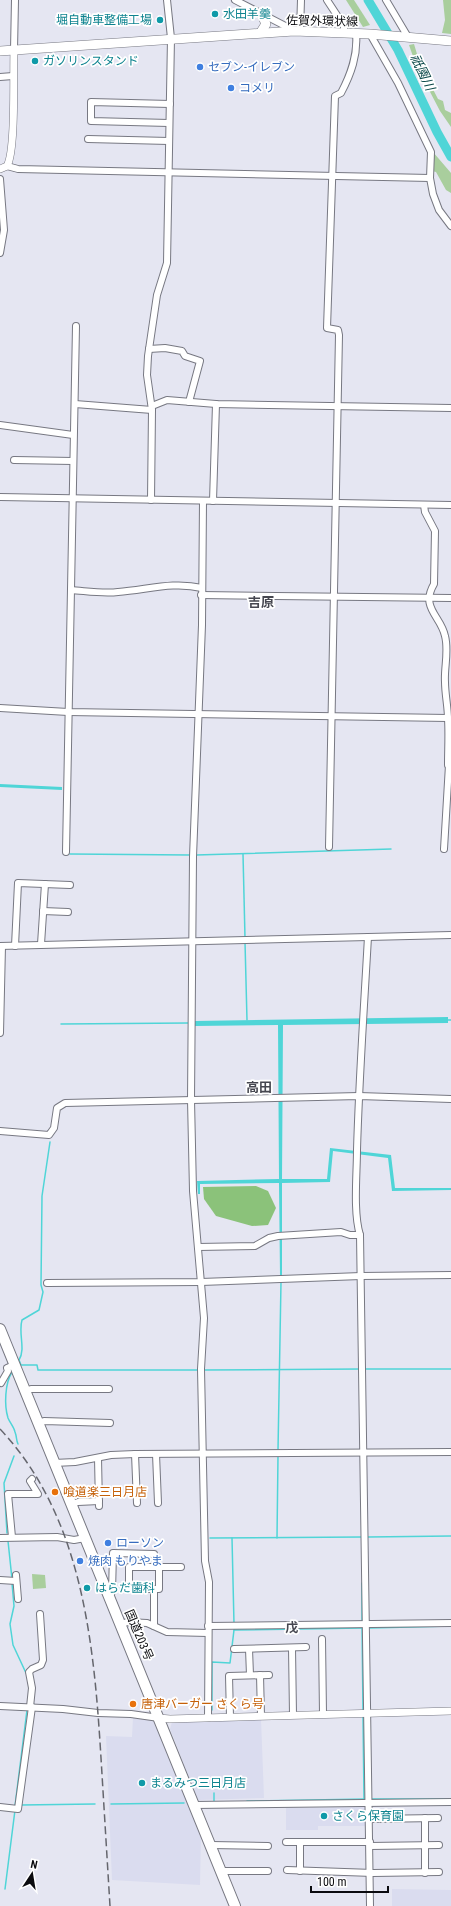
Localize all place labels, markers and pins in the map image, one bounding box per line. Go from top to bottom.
place label: 水田羊羹 [223,7,271,21]
marker: 水田羊羹 [210,9,220,19]
place label: 堀自動車整備工場 [56,13,152,27]
marker: 堀自動車整備工場 [155,15,165,25]
place label: ガソリンスタンド [43,54,139,68]
marker: ガソリンスタンド [30,56,40,66]
place label: セブン-イレブン [208,60,295,74]
marker: セブン-イレブン [195,62,205,72]
place label: コメリ [239,81,275,95]
marker: コメリ [226,83,236,93]
place label: 喰道楽三日月店 [63,1485,147,1499]
marker: 喰道楽三日月店 [50,1487,60,1497]
place label: ローソン [116,1536,164,1550]
marker: ローソン [103,1538,113,1548]
place label: 焼肉 もりやま [88,1554,163,1568]
marker: 焼肉 もりやま [75,1556,85,1566]
place label: はらだ歯科 [95,1581,155,1595]
marker: はらだ歯科 [82,1583,92,1593]
place label: 唐津バーガー さくら号 [141,1697,264,1711]
marker: 唐津バーガー さくら号 [128,1699,138,1709]
place label: まるみつ三日月店 [150,1776,246,1790]
marker: まるみつ三日月店 [137,1778,147,1788]
place label: さくら保育園 [332,1809,404,1823]
marker: さくら保育園 [319,1811,329,1821]

